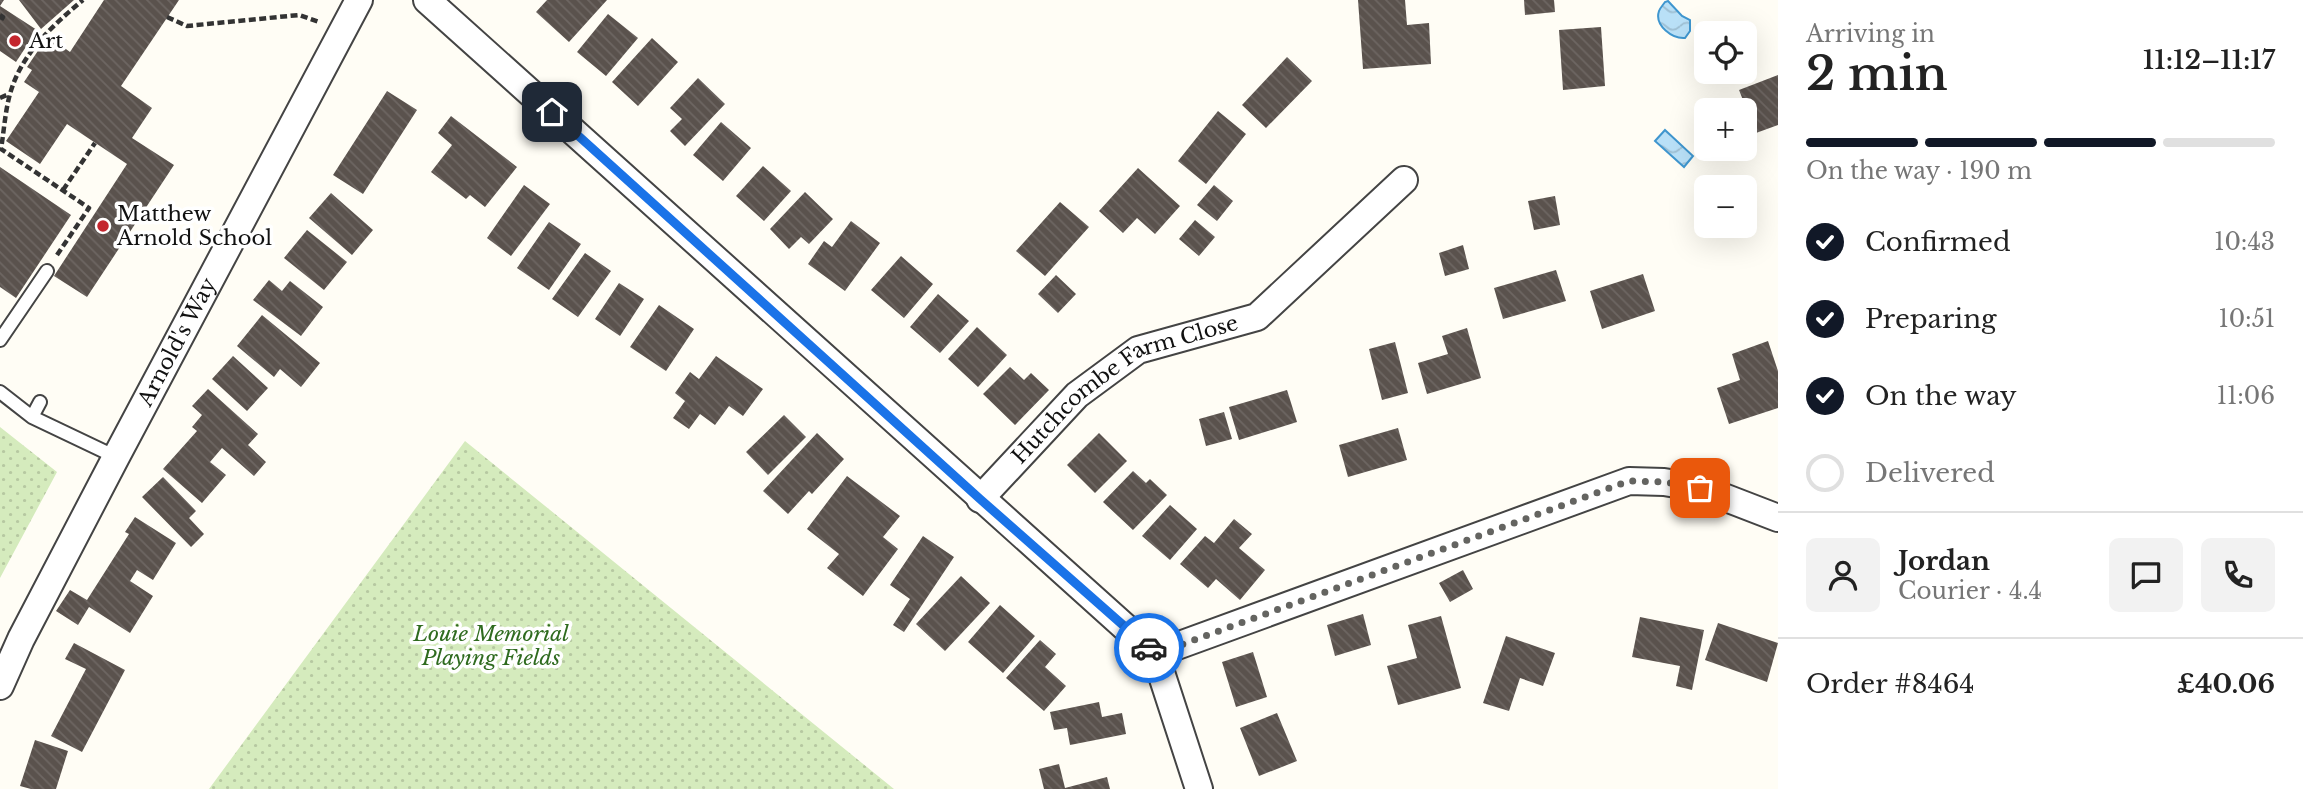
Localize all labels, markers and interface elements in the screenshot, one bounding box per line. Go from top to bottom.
text: Arriving in [1806,20,1935,48]
map controls [1694,21,1757,238]
button: locate [1694,21,1757,84]
place label: Art [28,28,63,54]
marker: Art [7,33,23,49]
text: 11:12–11:17 [2143,44,2275,76]
text: 2 min [1806,45,1948,102]
pin [522,82,582,142]
icon: home [533,93,571,131]
button: + [1694,98,1757,161]
text: On the way · 190 m [1806,157,2032,185]
button: − [1694,175,1757,238]
place label: Matthew Arnold School [116,201,272,251]
marker: Matthew Arnold School [95,218,111,234]
icon: check [1806,223,1844,261]
text: Confirmed [1865,226,2010,258]
text: 10:43 [2214,228,2275,256]
street label: Arnold's Way [132,273,222,412]
icon: check [1806,300,1844,338]
text: Preparing [1865,303,1997,335]
text: 10:51 [2218,305,2275,333]
street label: Hutchcombe Farm Close [1006,310,1241,469]
icon: check [1806,377,1844,415]
text: On the way [1865,380,2017,412]
text: 11:06 [2217,382,2275,410]
text: Delivered [1865,457,1995,489]
pin [1670,458,1730,518]
icon: bag [1681,469,1719,507]
button: person [1806,538,1880,612]
button: chat [2109,538,2183,612]
button: phone [2201,538,2275,612]
text: Jordan [1898,545,1990,577]
text: Courier · 4.4 [1898,577,2042,605]
courier [1114,613,1184,683]
park label: Louie Memorial Playing Fields [412,621,569,671]
icon: car [1130,629,1168,667]
text: Order #8464 [1806,668,1975,700]
text: £40.06 [2177,668,2275,700]

